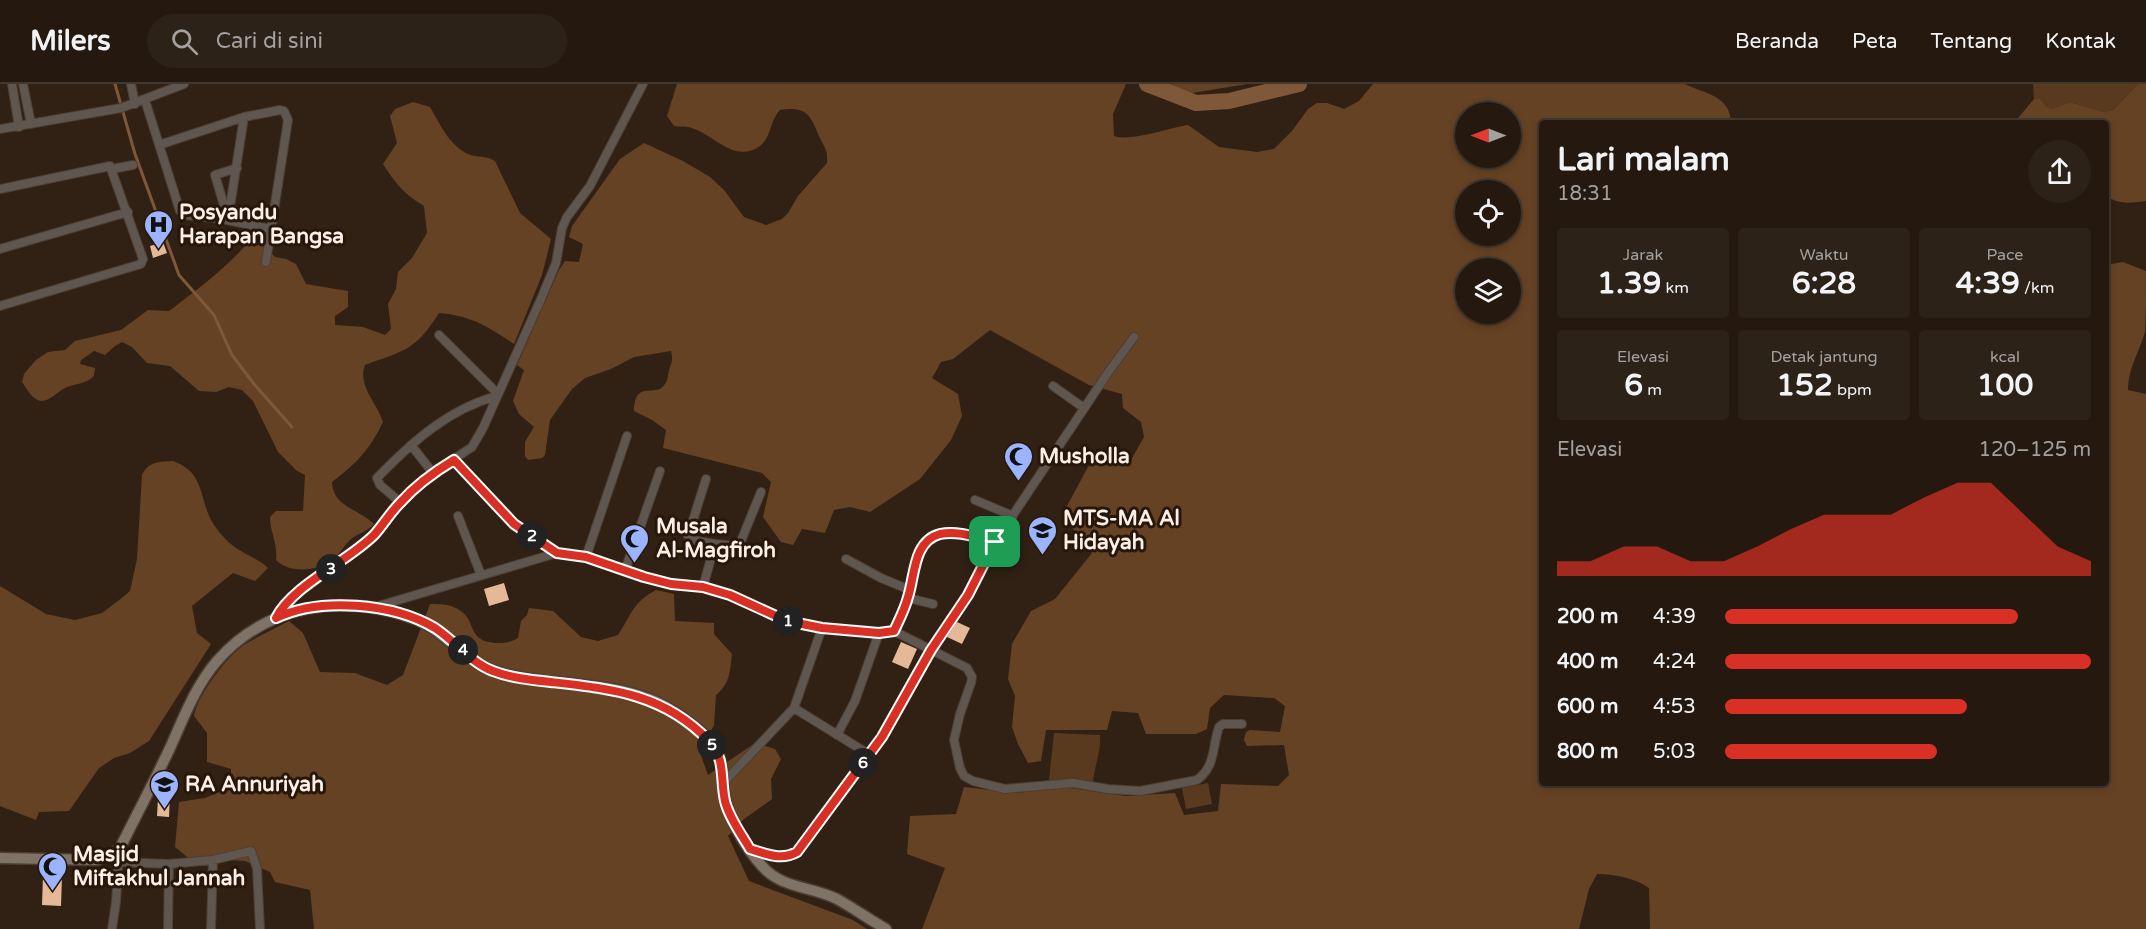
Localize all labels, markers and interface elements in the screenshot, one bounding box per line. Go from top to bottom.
search box [147,14,567,68]
text: Milers [30,24,111,58]
icon: search [168,25,201,58]
text: Cari di sini [216,28,323,54]
text: Beranda [1735,29,1819,54]
text: Peta [1852,29,1898,54]
text: Tentang [1931,29,2012,54]
text: Kontak [2045,29,2116,54]
north arrow [1455,102,1521,168]
map controls [1455,102,1521,324]
text: Lari malam [1557,140,1730,179]
button: share [2028,140,2091,203]
button: locate [1455,180,1521,246]
text: 18:31 [1557,182,1612,206]
place label: Posyandu Harapan Bangsa [179,200,344,249]
hospital icon: Posyandu Harapan Bangsa [142,208,174,250]
text: Jarak [1623,245,1663,265]
text: Waktu [1799,245,1849,265]
text: Pace [1987,245,2023,265]
button: layers [1455,258,1521,324]
text: 1.39 [1597,265,1661,302]
text: 6:28 [1792,265,1856,302]
text: 4:39 [1956,265,2020,302]
text: km [1661,278,1689,298]
text: /km [2020,278,2054,298]
text: Elevasi [1617,347,1669,367]
text: Detak jantung [1770,347,1878,367]
text: kcal [1990,347,2020,367]
text: 6 [1624,367,1643,404]
text: 152 [1776,367,1833,404]
text: 100 [1977,367,2033,404]
text: m [1643,380,1662,400]
text: bpm [1833,380,1872,400]
text: Elevasi [1557,438,1622,462]
text: 120–125 m [1978,438,2091,462]
mosque icon: Musholla [1002,440,1034,482]
place label: Musholla [1039,444,1130,469]
place label: MTS-MA Al Hidayah [1063,506,1180,555]
place label: Musala Al-Magfiroh [656,514,776,563]
school or university icon: MTS-MA Al Hidayah [1026,514,1058,556]
pin [969,516,1020,567]
pin: 2 [517,521,547,551]
mosque icon: Musala Al-Magfiroh [619,522,651,564]
icon: arrive [978,525,1011,558]
text: 2 [527,526,537,546]
pin: 3 [316,554,346,584]
text: 3 [326,559,336,579]
text: 200 m [1557,605,1618,629]
text: 4:39 [1653,605,1696,629]
pin: 1 [773,606,803,636]
text: 1 [783,611,793,631]
pin: 4 [448,635,478,665]
text: 4 [458,640,468,660]
text: 400 m [1557,650,1618,674]
text: 4:24 [1653,650,1696,674]
text: 600 m [1557,695,1618,719]
text: 4:53 [1653,695,1696,719]
pin: 5 [697,730,727,760]
text: 5 [707,735,717,755]
text: 800 m [1557,740,1618,764]
text: 5:03 [1653,740,1696,764]
pin: 6 [848,748,878,778]
text: 6 [858,753,868,773]
school or university icon: RA Annuriyah [148,768,180,810]
place label: RA Annuriyah [185,772,324,797]
place label: Masjid Miftakhul Jannah [73,842,245,891]
mosque icon: Masjid Miftakhul Jannah [36,850,68,892]

